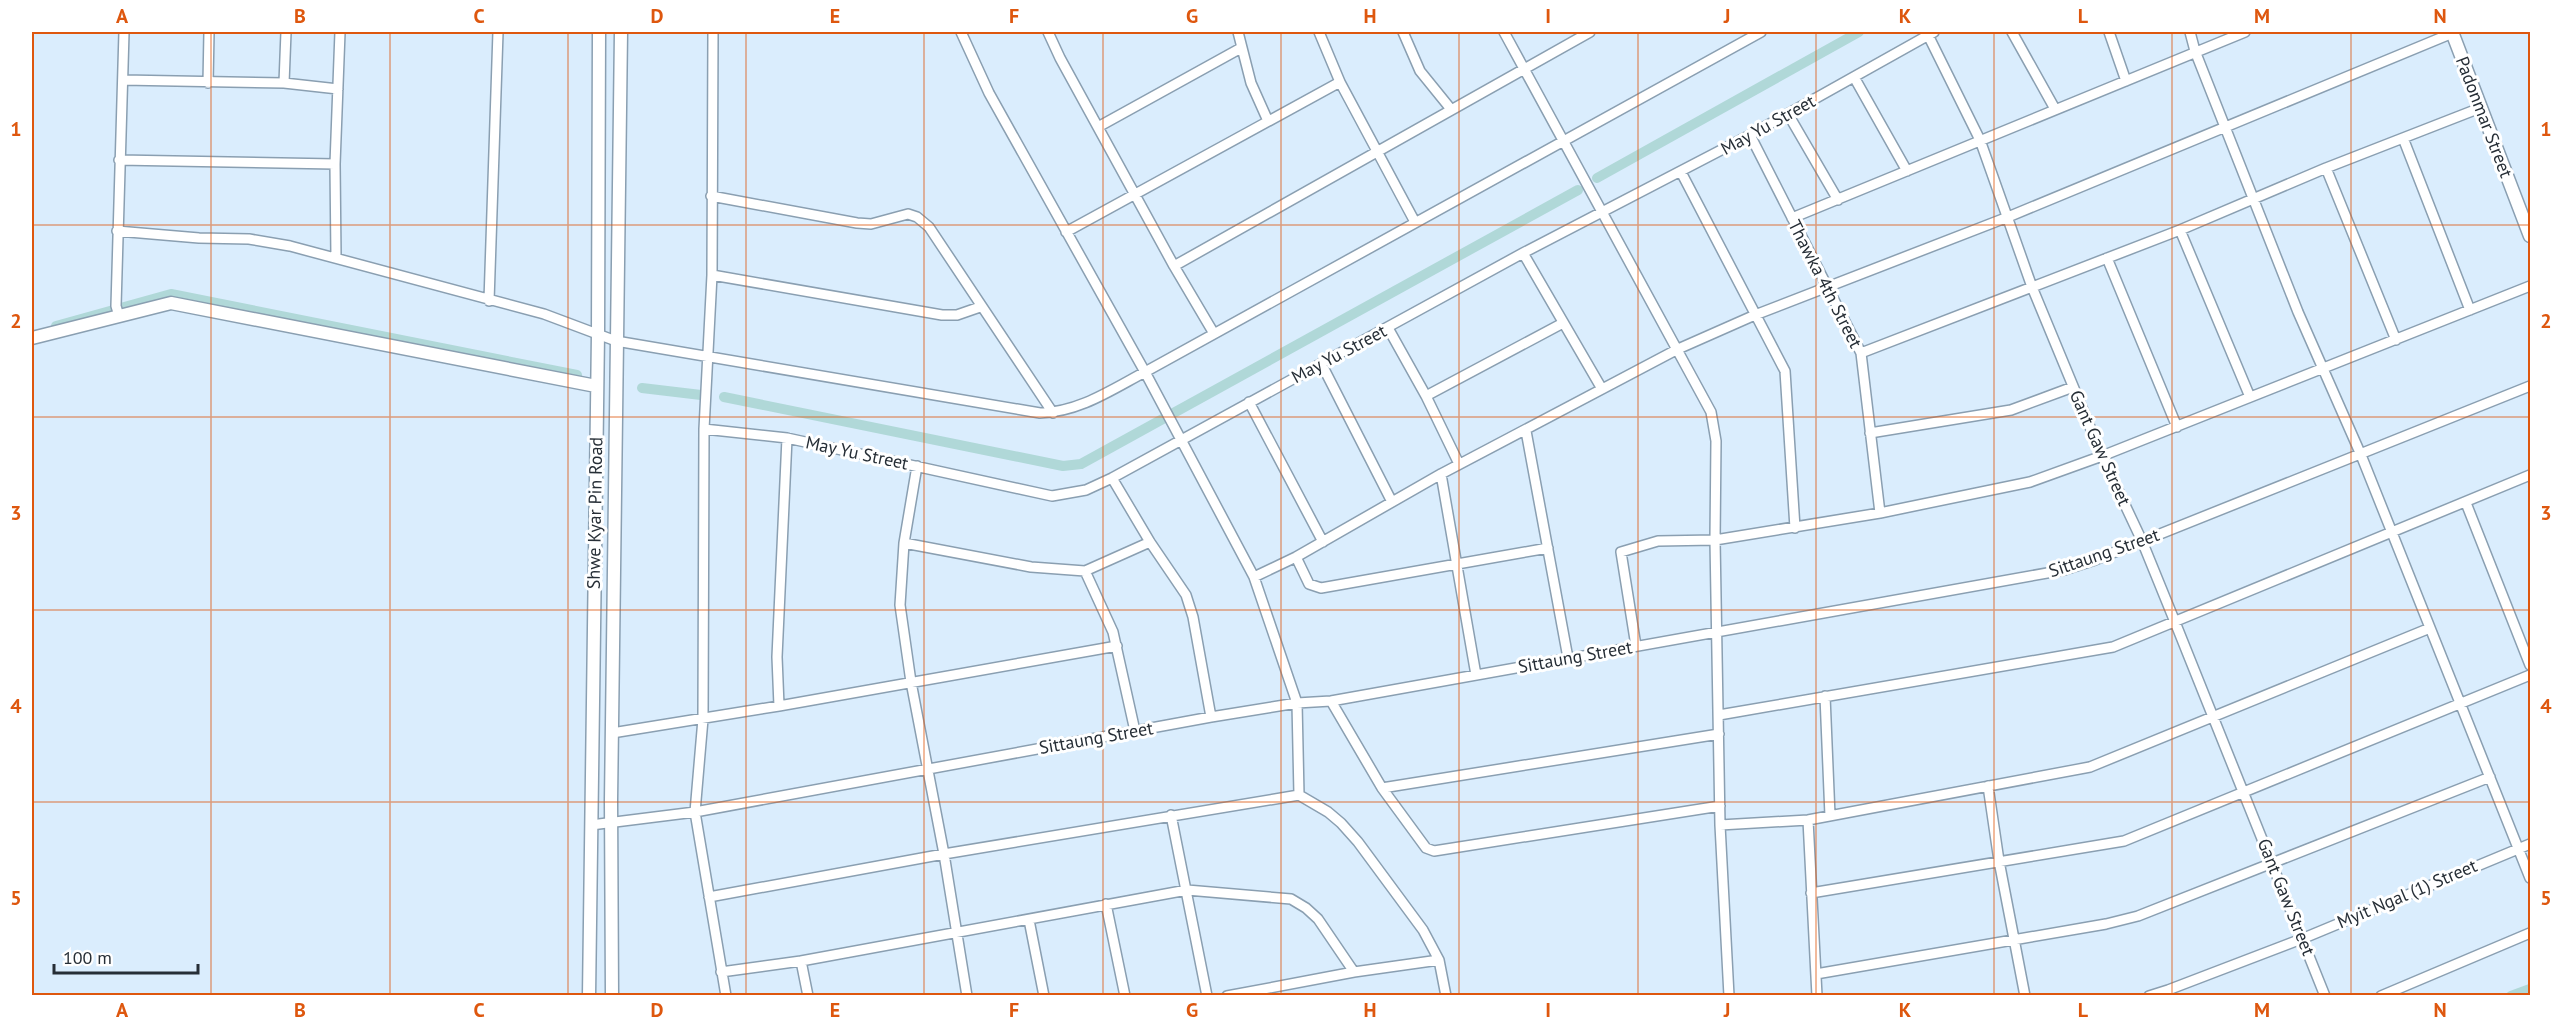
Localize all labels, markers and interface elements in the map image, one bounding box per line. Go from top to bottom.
text: A [116,3,129,29]
text: B [294,3,306,29]
text: C [473,3,485,29]
text: D [651,3,664,29]
text: E [830,3,840,29]
text: F [1009,3,1019,29]
text: G [1186,3,1198,29]
text: H [1363,3,1377,29]
text: I [1545,3,1551,29]
text: J [1723,3,1730,29]
text: K [1899,3,1912,29]
text: L [2078,3,2089,29]
text: M [2254,3,2270,29]
text: N [2433,3,2447,29]
street label: Padonmar Street [2451,53,2518,181]
street label: May Yu Street [1717,89,1819,160]
text: 1 [10,116,22,142]
text: 1 [2540,116,2552,142]
street label: Thawka 4th Street [1783,216,1868,352]
text: 2 [10,308,22,334]
text: 2 [2540,308,2552,334]
street label: May Yu Street [1287,319,1390,388]
street label: Gant Gaw Street [2065,386,2136,509]
street label: May Yu Street [804,430,911,475]
street label: Shwe Kyar Pin Road [582,437,607,589]
text: 3 [10,500,22,526]
text: 3 [2540,500,2552,526]
street label: Sittaung Street [2045,523,2162,582]
street label: Sittaung Street [1516,635,1634,678]
text: 4 [10,693,22,719]
text: 4 [2540,693,2552,719]
street label: Sittaung Street [1037,716,1155,759]
street label: Gant Gaw Street [2253,835,2320,959]
street label: Myit Ngal (1) Street [2333,854,2480,933]
text: 5 [10,885,22,911]
text: 5 [2540,885,2552,911]
scale bar [54,937,198,975]
text: 100 m [63,946,112,969]
text: A [116,997,129,1023]
text: B [294,997,306,1023]
text: C [473,997,485,1023]
text: D [651,997,664,1023]
text: E [830,997,840,1023]
text: F [1009,997,1019,1023]
text: G [1186,997,1198,1023]
text: H [1363,997,1377,1023]
text: I [1545,997,1551,1023]
text: J [1723,997,1730,1023]
text: K [1899,997,1912,1023]
text: L [2078,997,2089,1023]
text: M [2254,997,2270,1023]
text: N [2433,997,2447,1023]

